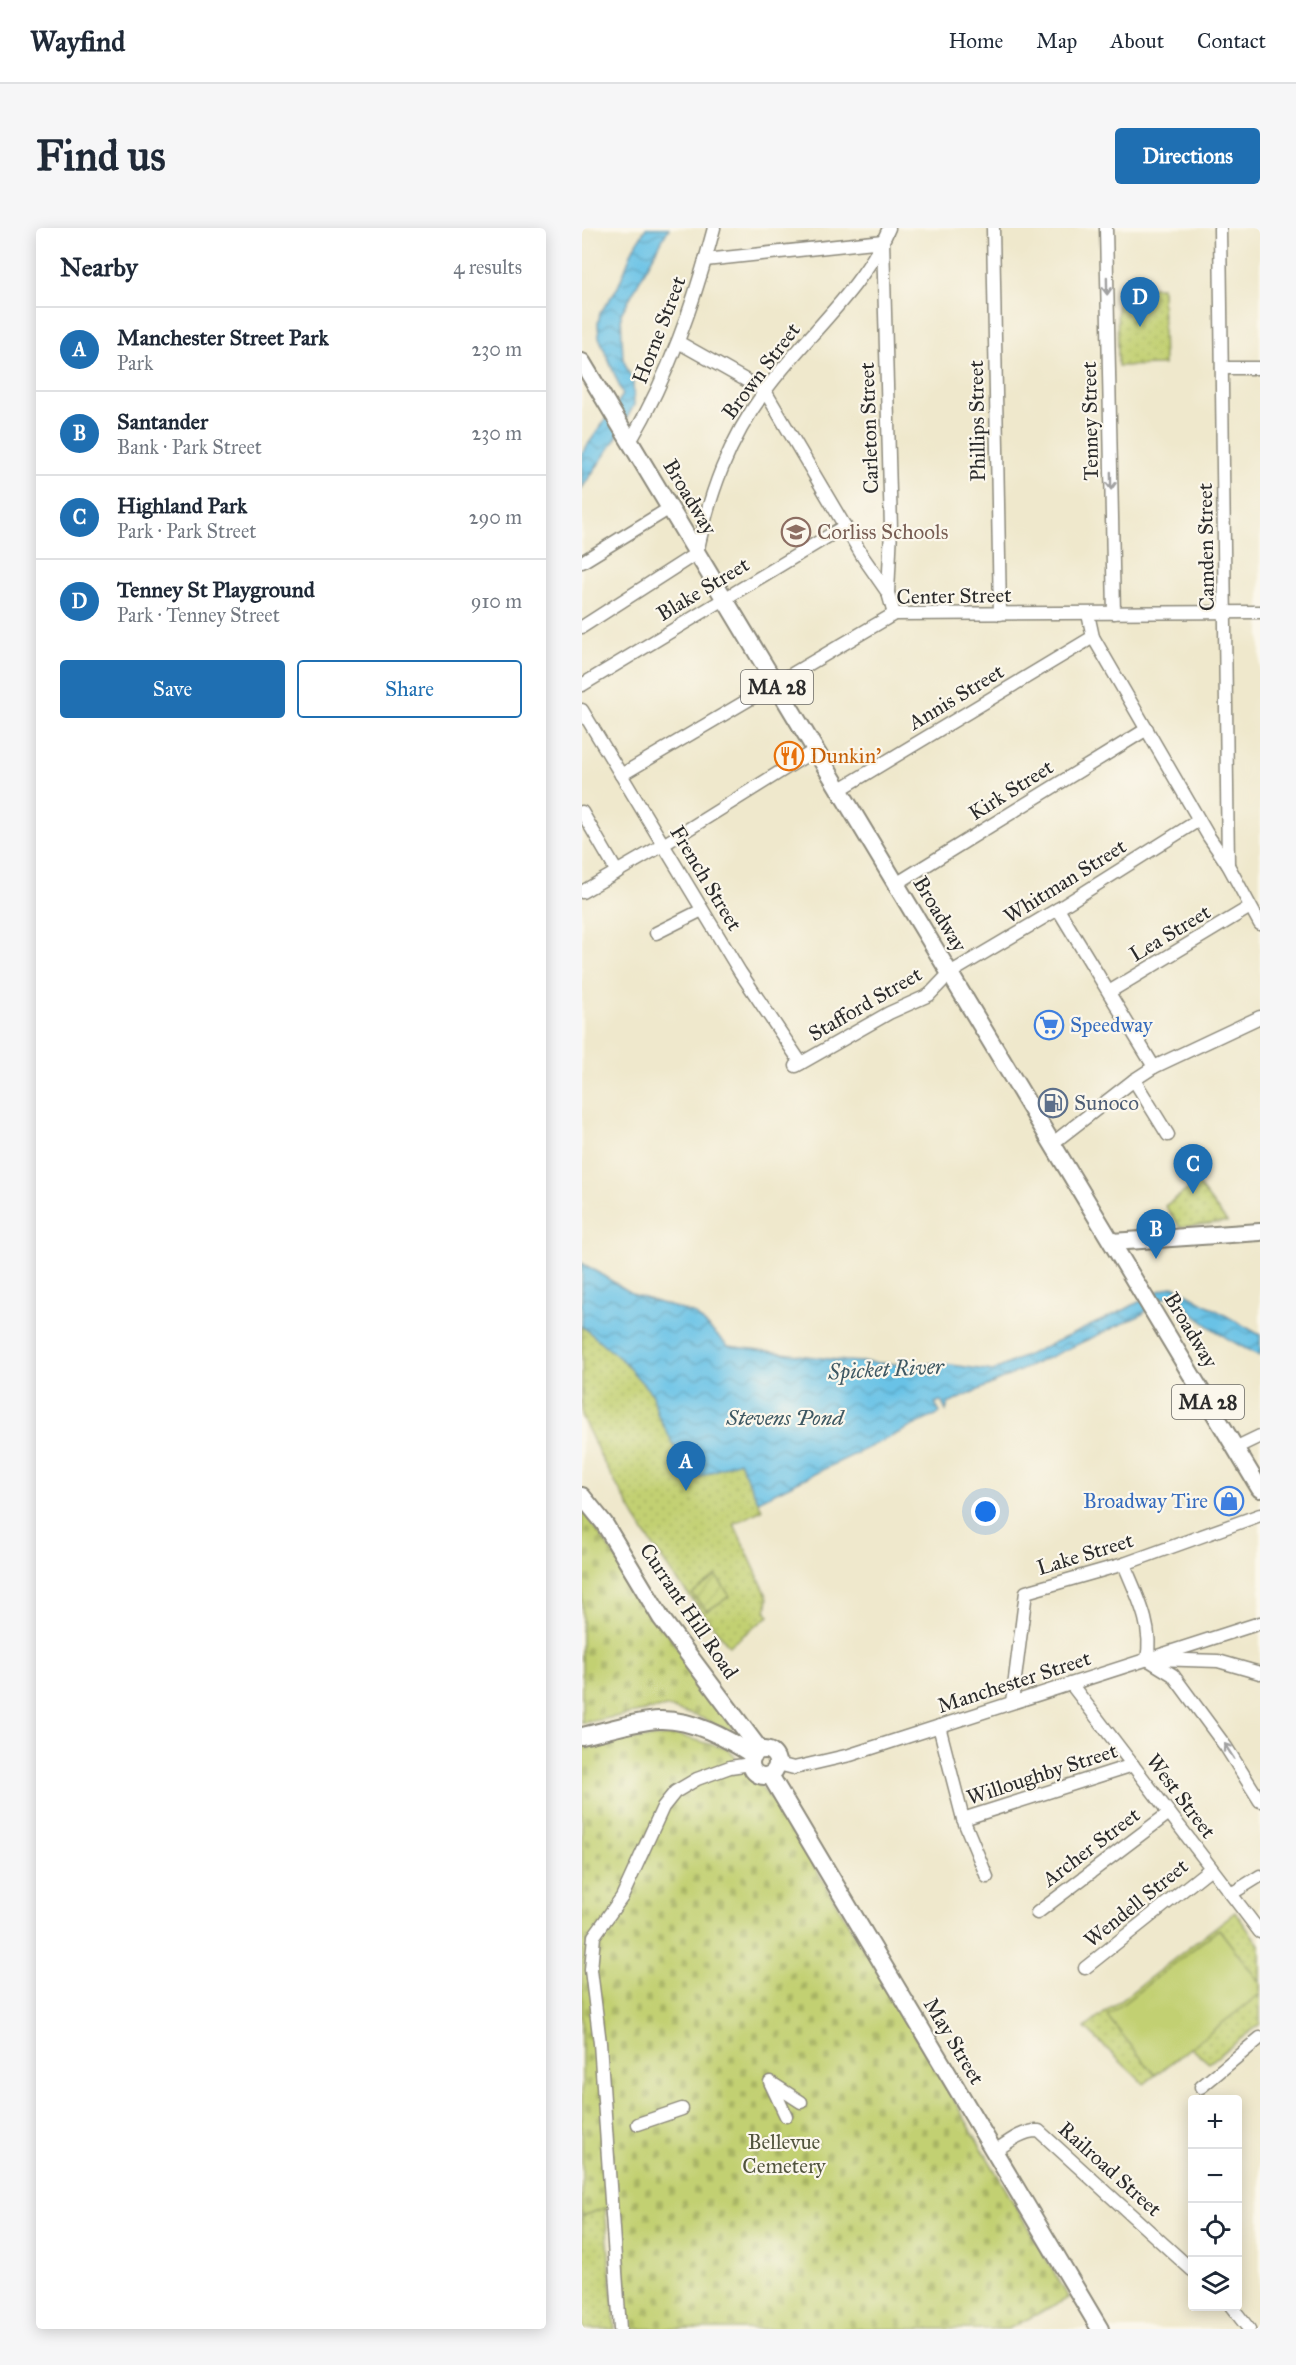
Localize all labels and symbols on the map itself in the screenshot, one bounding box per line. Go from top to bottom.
street label: Horne Street [627,272,692,388]
one-way arrow [1101,276,1113,296]
pin: D [1120,278,1160,327]
street label: Brown Street [716,317,806,424]
street label: Phillips Street [963,359,991,482]
street label: Carleton Street [854,361,884,494]
street label: Tenney Street [1076,361,1104,481]
street label: Broadway [657,454,723,541]
one-way arrow [1105,471,1117,491]
street label: Camden Street [1192,482,1220,611]
school or university icon: Corliss Schools [780,516,812,548]
place label: Corliss Schools [817,519,948,545]
street label: Blake Street [652,551,755,627]
street label: Center Street [896,582,1012,610]
street label: Annis Street [903,658,1009,736]
road number: MA 28 [741,670,813,704]
restaurant icon: Dunkin' [773,740,805,772]
place label: Dunkin' [810,743,881,769]
street label: Kirk Street [964,754,1059,826]
street label: French Street [664,821,748,936]
street label: Whitman Street [999,833,1131,929]
street label: Broadway [907,871,973,958]
street label: Lea Street [1125,898,1216,967]
street label: Stafford Street [804,961,927,1047]
supermarket icon: Speedway [1033,1009,1065,1041]
place label: Speedway [1070,1012,1154,1038]
fuel station icon: Sunoco [1037,1087,1069,1119]
place label: Sunoco [1074,1090,1139,1116]
pin: C [1174,1144,1212,1194]
pin: B [1136,1210,1176,1259]
street label: Broadway [1158,1287,1224,1374]
water label: Spicket River [826,1352,946,1386]
road number: MA 28 [1172,1385,1244,1419]
water label: Stevens Pond [725,1404,845,1431]
pin: A [666,1442,706,1491]
shop icon: Broadway Tire [1213,1485,1245,1517]
place label: Broadway Tire [1083,1488,1208,1514]
your location [971,1497,1000,1526]
street label: Lake Street [1034,1527,1137,1581]
street label: Currant Hill Road [634,1538,744,1684]
street label: Manchester Street [934,1645,1094,1719]
street label: Willoughby Street [963,1737,1121,1811]
one-way arrow [1222,1743,1235,1760]
street label: West Street [1141,1748,1222,1844]
street label: Archer Street [1036,1801,1145,1893]
street label: Wendell Street [1079,1853,1194,1953]
street label: May Street [918,1993,990,2090]
street label: Railroad Street [1053,2116,1167,2222]
park label: Bellevue Cemetery [742,2129,827,2179]

